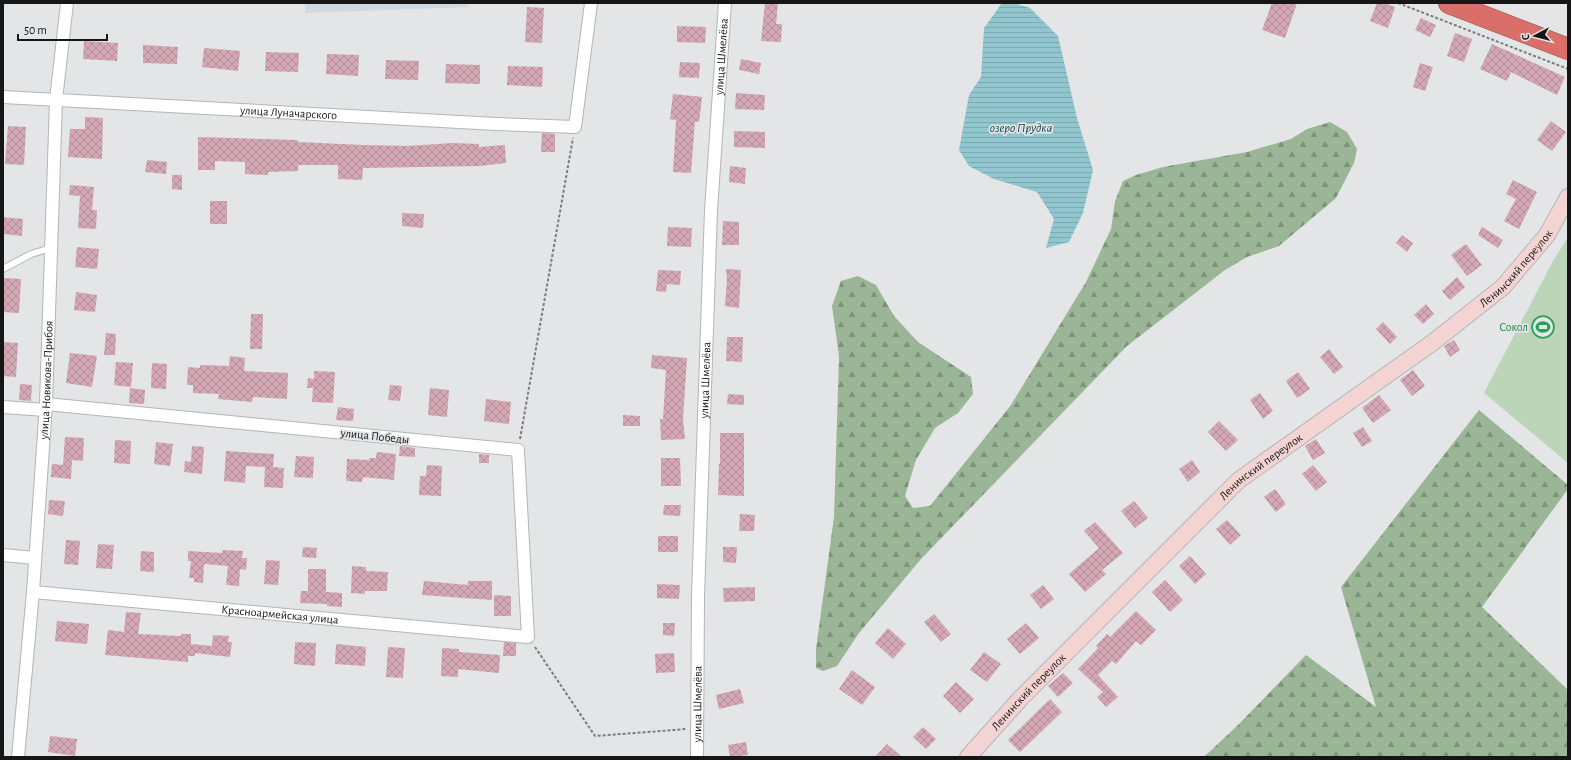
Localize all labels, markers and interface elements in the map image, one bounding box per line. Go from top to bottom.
scale bar [18,16,107,42]
north arrow [1515,16,1555,56]
street label: улица Шмелёва [713,17,730,96]
text: 50 m [24,24,47,36]
text: С [1520,33,1531,41]
street label: улица Луначарского [239,104,338,121]
water label: озеро Прудка [990,122,1053,135]
street label: Ленинский переулок [1477,227,1555,309]
sports icon: Сокол [1530,314,1556,340]
street label: улица Новикова-Прибоя [37,320,55,441]
place label: Сокол [1499,321,1528,333]
street label: улица Шмелёва [698,341,713,420]
street label: улица Победы [339,426,410,447]
street label: Ленинский переулок [1217,431,1305,502]
street label: Красноармейская улица [221,603,340,626]
street label: Ленинский переулок [989,651,1068,732]
street label: улица Шмелёва [691,665,704,743]

